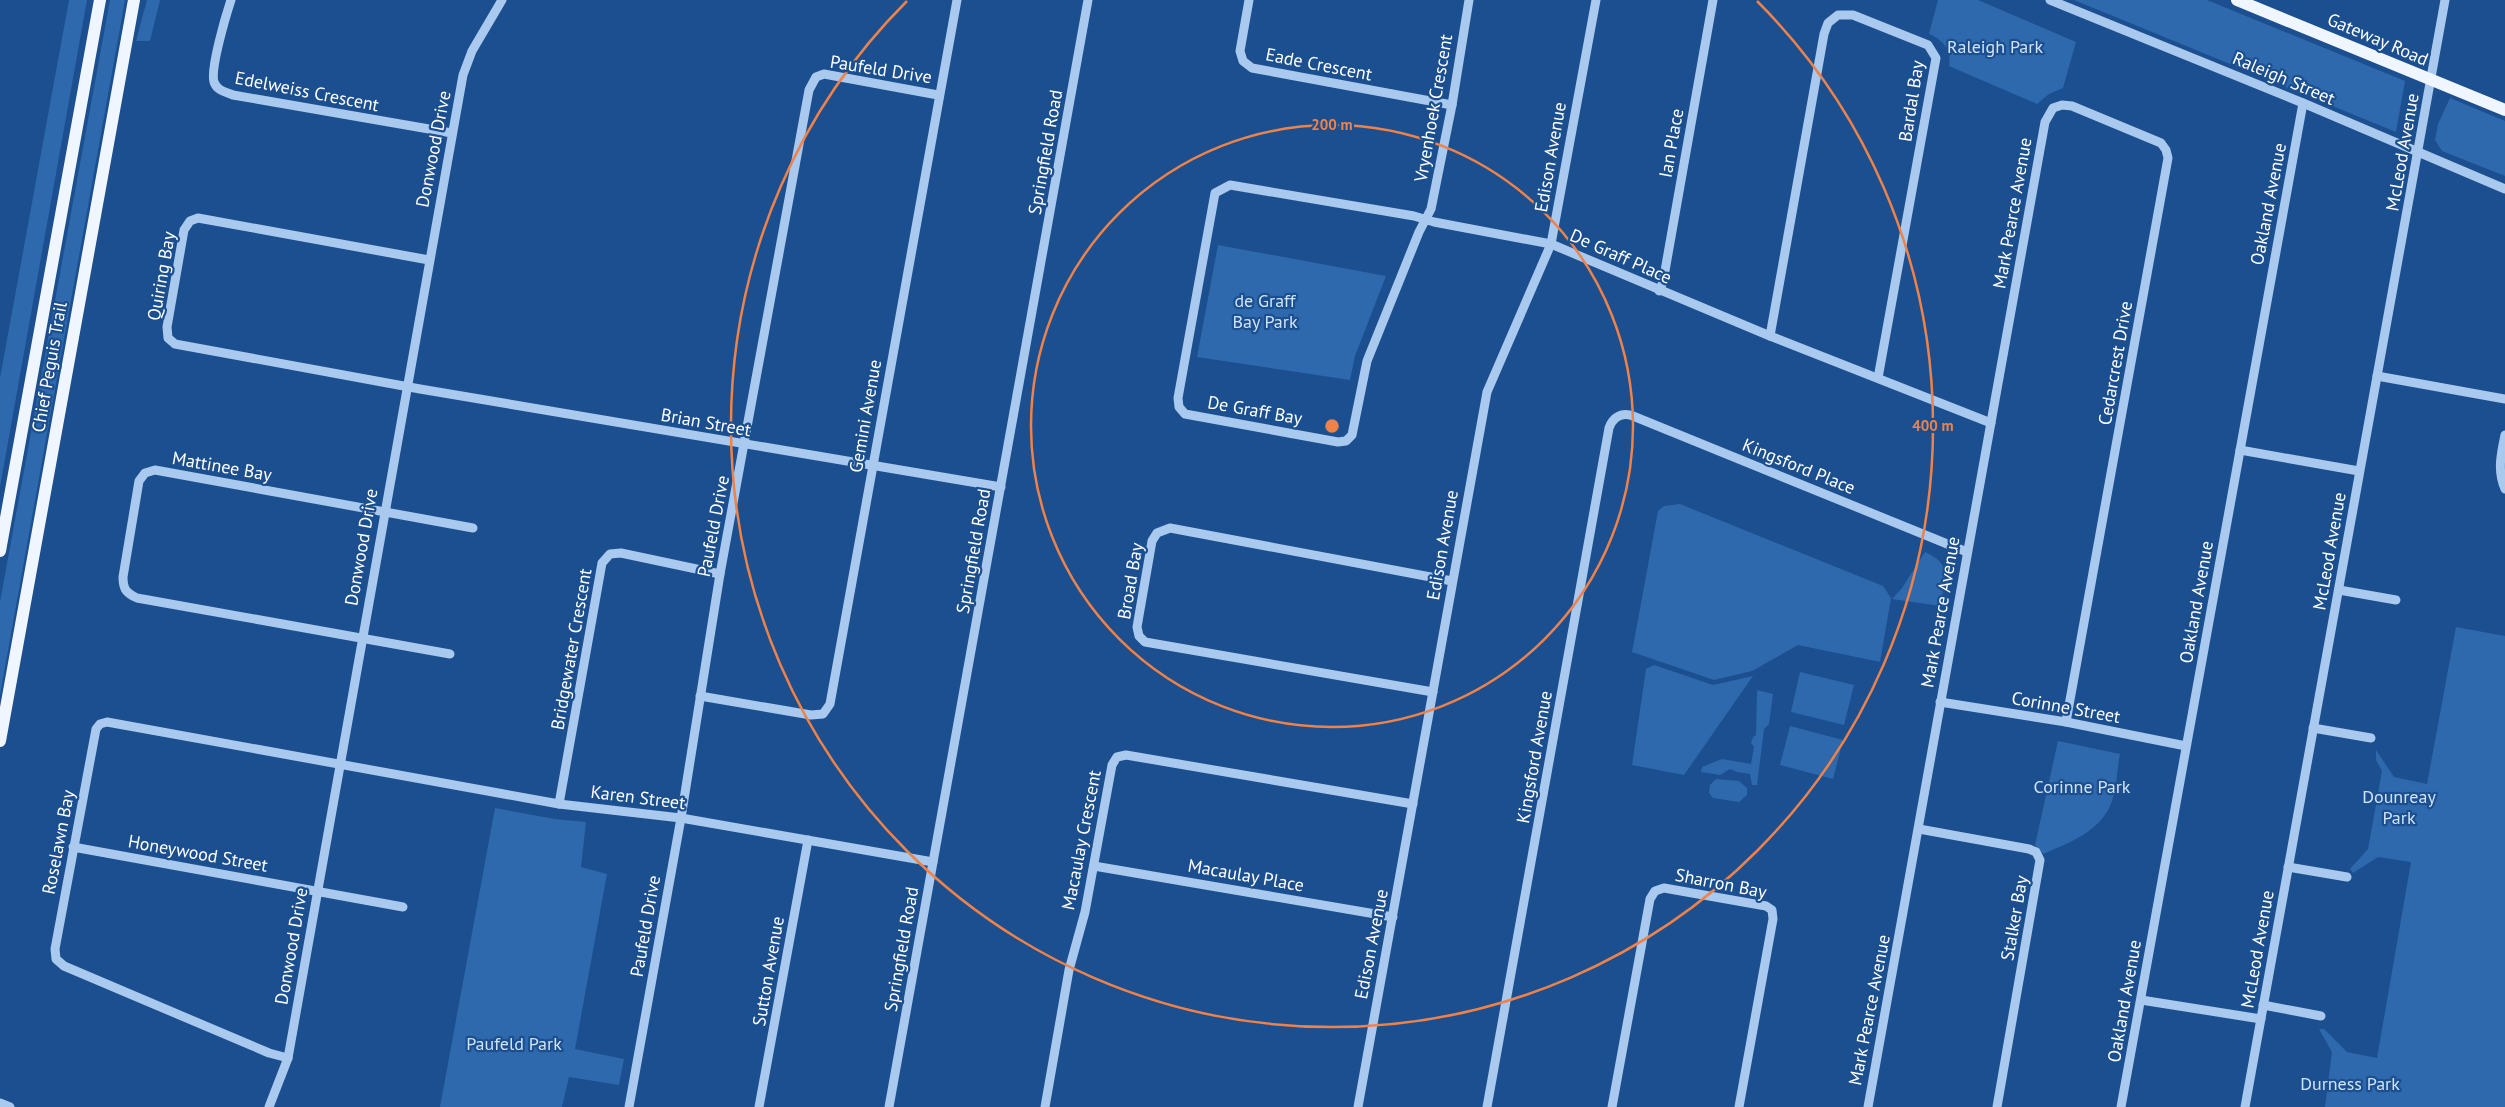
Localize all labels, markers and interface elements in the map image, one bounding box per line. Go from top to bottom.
street label: Gateway Road [2324,7,2432,71]
street label: Vryenhoek Crescent [1408,32,1457,185]
park label: Raleigh Park [1947,35,2043,58]
street label: Eade Crescent [1264,42,1374,86]
street label: Raleigh Street [2229,46,2339,110]
street label: Paufeld Drive [828,50,934,88]
street label: Bardal Bay [1893,58,1929,143]
street label: Edelweiss Crescent [233,66,381,116]
street label: Springfield Road [1023,88,1067,216]
street label: Donwood Drive [410,89,456,209]
street label: McLeod Avenue [2380,91,2424,213]
street label: Edison Avenue [1529,100,1571,214]
street label: Ian Place [1654,107,1688,179]
text: 200 m [1311,115,1353,134]
street label: Mark Pearce Avenue [1987,136,2037,290]
street label: Oakland Avenue [2245,141,2291,267]
street label: De Graff Place [1566,223,1676,289]
street label: Quiring Bay [142,229,180,322]
park label: de Graff Bay Park [1232,289,1298,333]
street label: Chief Peguis Trail [26,299,72,434]
street label: Cedarcrest Drive [2093,299,2137,427]
street label: Gemini Avenue [844,358,886,474]
street label: De Graff Bay [1206,390,1305,430]
street label: Brian Street [659,403,753,441]
text: 400 m [1912,416,1954,435]
centre of rings [1323,417,1341,435]
street label: Kingsford Place [1739,433,1859,499]
street label: Mattinee Bay [170,446,274,486]
street label: Paufeld Drive [692,473,734,579]
street label: Donwood Drive [339,487,383,607]
street label: Springfield Road [951,487,995,615]
street label: Edison Avenue [1421,488,1463,602]
street label: McLeod Avenue [2307,490,2351,612]
street label: Mark Pearce Avenue [1915,535,1965,689]
street label: Oakland Avenue [2174,539,2218,665]
street label: Broad Bay [1112,540,1148,621]
street label: Bridgewater Crescent [545,566,597,732]
street label: Corinne Street [2010,686,2122,728]
street label: Kingsford Avenue [1511,689,1557,825]
street label: Macaulay Crescent [1056,768,1106,912]
park label: Corinne Park [2034,775,2131,798]
street label: Karen Street [589,780,687,814]
park label: Dounreay Park [2362,785,2436,829]
street label: Roselawn Bay [37,787,80,896]
street label: Honeywood Street [126,829,270,877]
street label: Macaulay Place [1186,853,1306,897]
street label: Sharron Bay [1673,863,1769,903]
street label: Paufeld Drive [625,873,665,979]
street label: Stalker Bay [1995,873,2033,962]
street label: Springfield Road [879,885,923,1013]
street label: Donwood Drive [269,886,313,1006]
street label: Edison Avenue [1349,887,1393,1001]
street label: McLeod Avenue [2235,888,2279,1010]
street label: Sutton Avenue [747,914,789,1028]
street label: Mark Pearce Avenue [1843,933,1895,1087]
street label: Oakland Avenue [2102,938,2146,1064]
park label: Paufeld Park [466,1032,562,1055]
park label: Durness Park [2300,1072,2400,1095]

